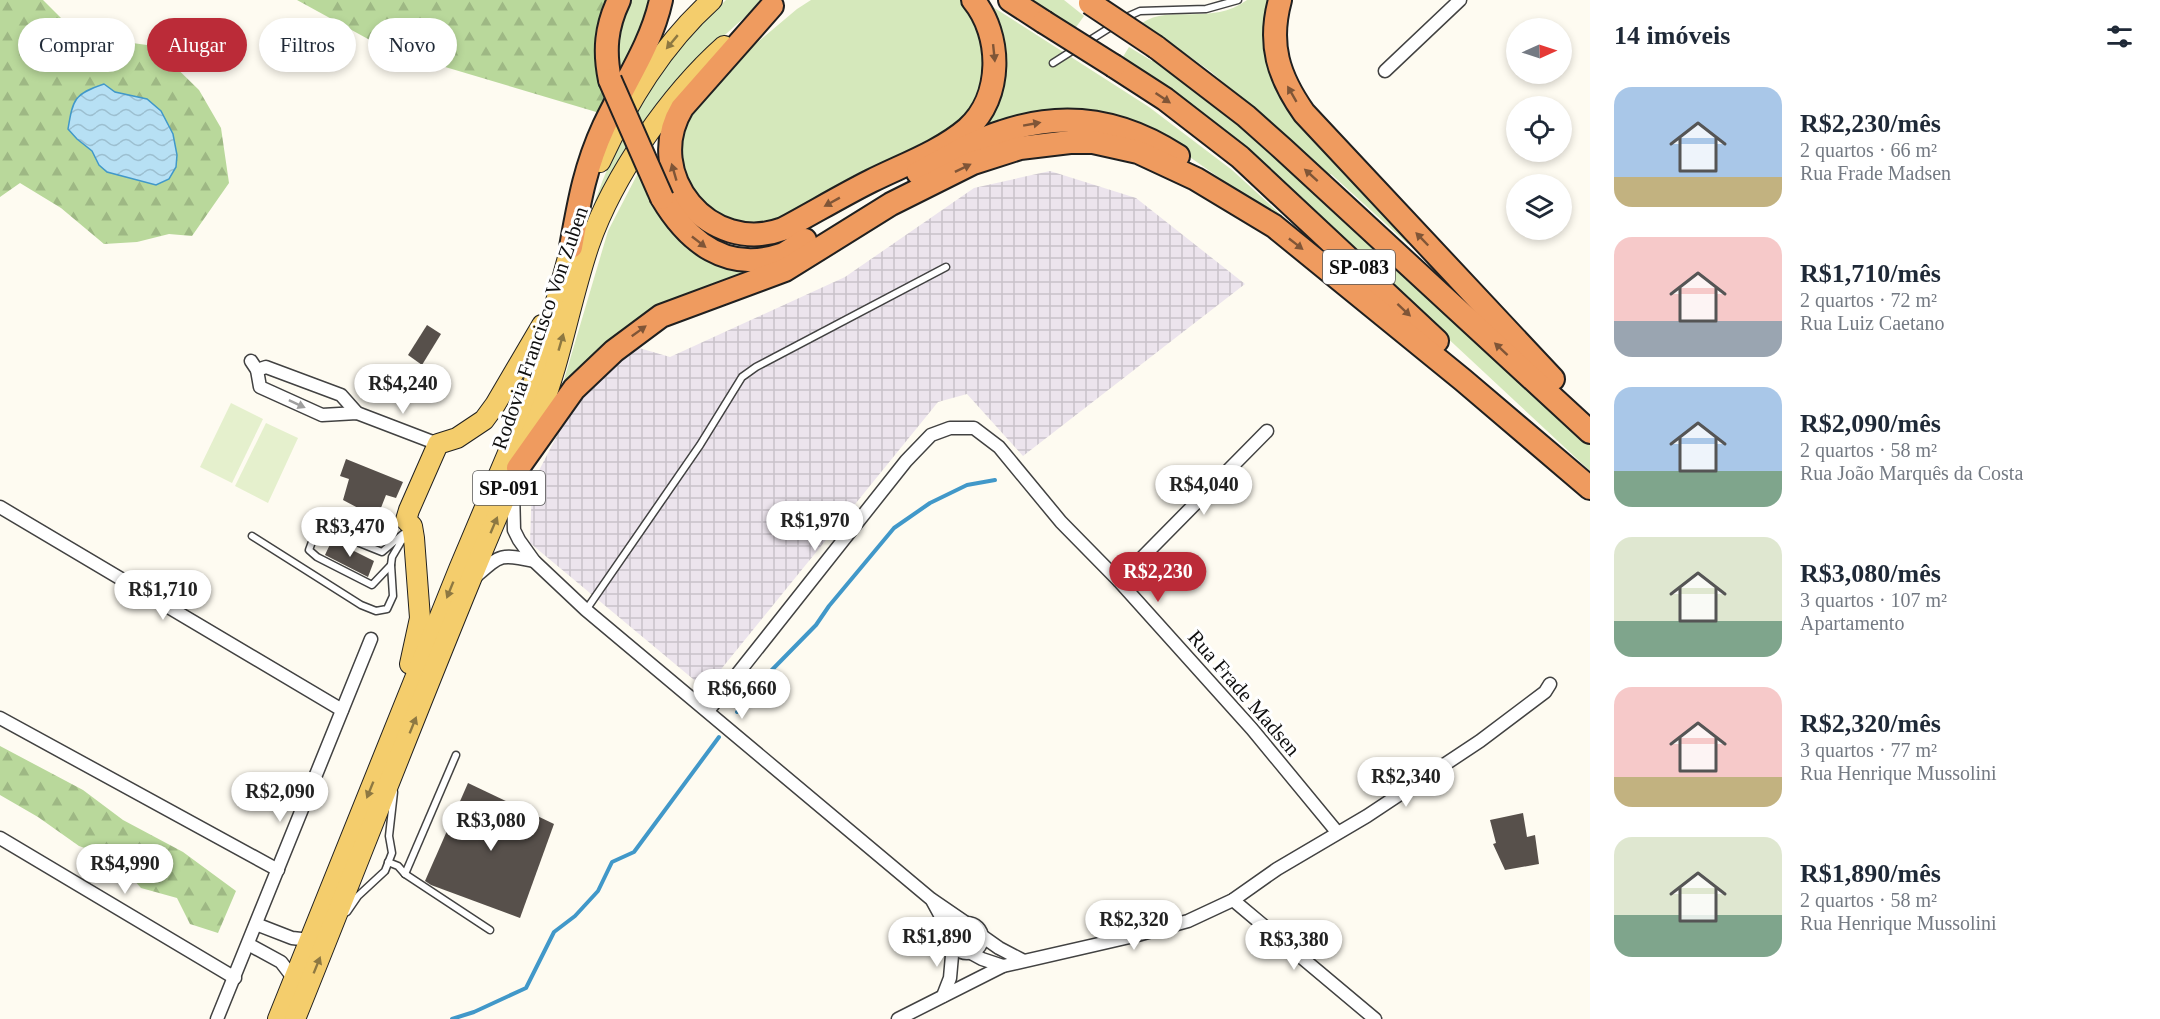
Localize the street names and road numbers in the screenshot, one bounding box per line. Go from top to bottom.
street label: Rodovia Francisco Von Zuben [487,203,593,453]
road number: SP-083 [1323,250,1395,284]
road number: SP-091 [473,471,545,505]
street label: Rua Frade Madsen [1183,625,1305,761]

